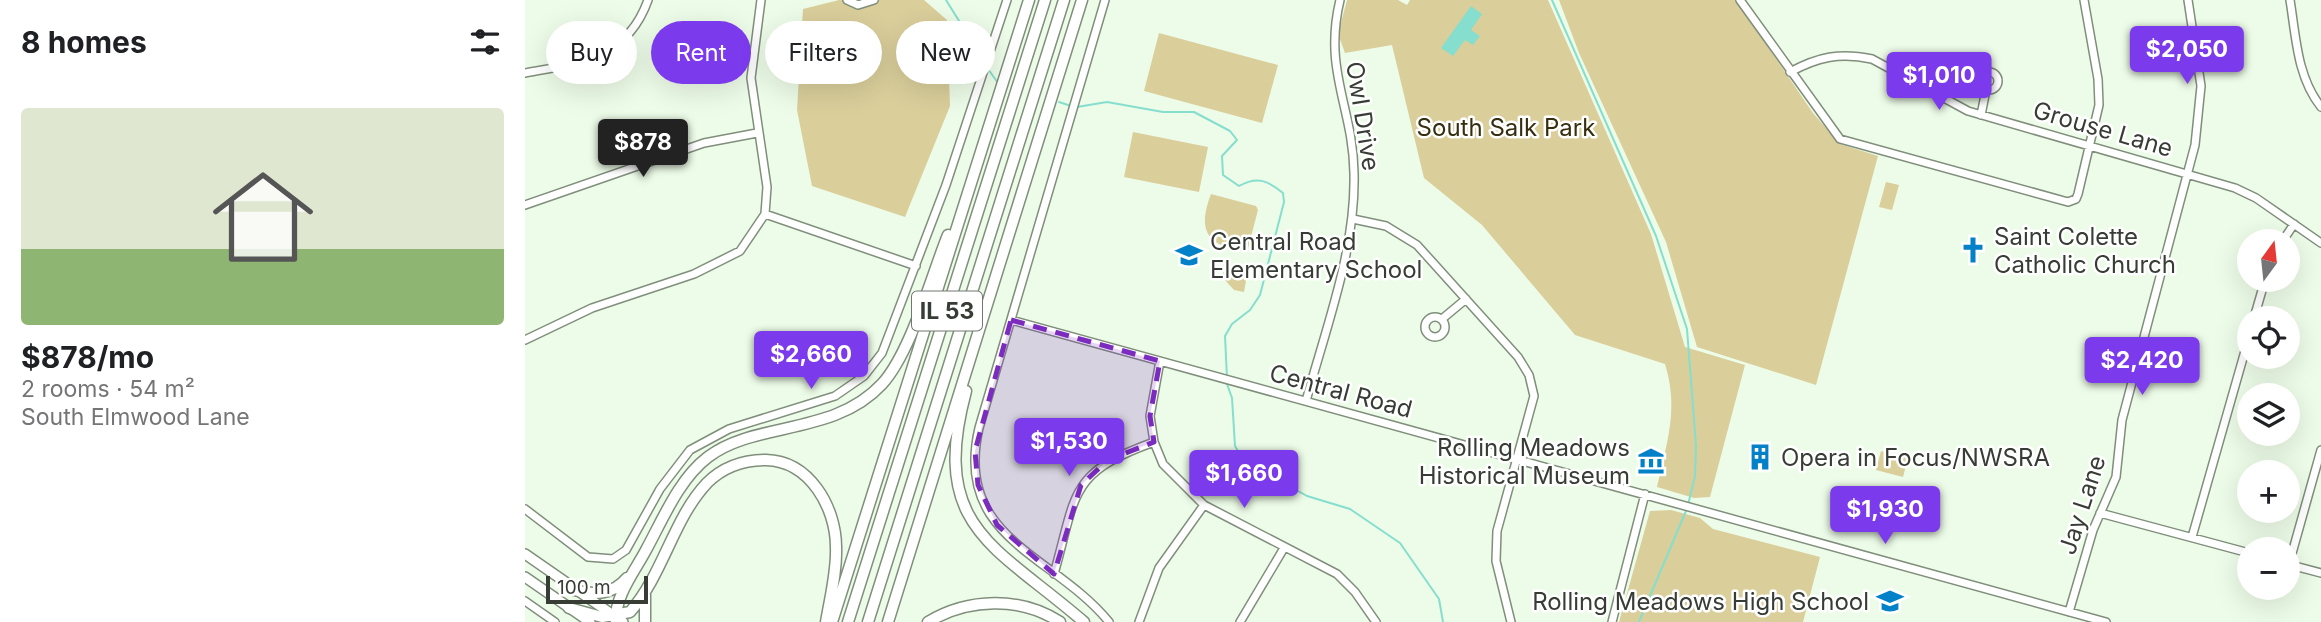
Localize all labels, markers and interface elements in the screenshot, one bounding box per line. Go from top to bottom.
chip: Buy [546,21,637,84]
chip: Rent [651,21,751,84]
chip: Filters [765,21,882,84]
chip: New [896,21,995,84]
icon: filters [466,23,504,61]
text: 8 homes [21,24,147,60]
pin: $2,050 [2130,27,2244,86]
text: $2,050 [2146,35,2228,63]
pin: $1,010 [1882,52,1996,112]
street label: Owl Drive [1340,59,1386,173]
text: $1,010 [1903,61,1975,89]
street label: Grouse Lane [2030,95,2176,163]
park label: South Salk Park [1417,113,1595,142]
pin: $878 [602,120,684,179]
text: $878 [614,128,672,156]
icon: home [200,154,326,280]
place label: Saint Colette Catholic Church [1994,222,2176,279]
place label: Central Road Elementary School [1210,227,1422,284]
north arrow [2237,229,2299,292]
map controls [2237,229,2300,600]
church icon: Saint Colette Catholic Church [1958,235,1988,265]
school or university icon: Central Road Elementary School [1174,240,1204,270]
road number: IL 53 [912,292,982,330]
button: locate [2237,306,2300,369]
pin: $2,660 [754,332,868,391]
pin: $2,420 [2085,338,2199,397]
text: $878/mo [21,339,154,375]
text: $2,660 [770,340,852,368]
text: $2,420 [2101,346,2183,374]
street label: Central Road [1266,358,1416,424]
text: 2 rooms · 54 m² [21,375,195,403]
button: layers [2237,383,2300,446]
text: South Elmwood Lane [21,403,250,431]
pin: $1,530 [1012,419,1126,478]
text: $1,530 [1030,427,1108,455]
place label: Rolling Meadows Historical Museum [1419,433,1630,490]
building icon: Opera in Focus/NWSRA [1745,442,1775,472]
place label: Opera in Focus/NWSRA [1781,443,2050,472]
museum icon: Rolling Meadows Historical Museum [1636,446,1666,476]
pin: $1,660 [1187,450,1301,510]
street label: Jay Lane [2052,452,2112,558]
text: $1,660 [1205,459,1283,487]
button: + [2237,460,2300,523]
pin: $1,930 [1828,486,1942,546]
text: $1,930 [1846,495,1924,523]
button: − [2237,537,2300,600]
scale bar [546,573,647,605]
text: 100 m [557,576,611,599]
school or university icon: Rolling Meadows High School [1875,586,1905,616]
place label: Rolling Meadows High School [1532,587,1869,616]

